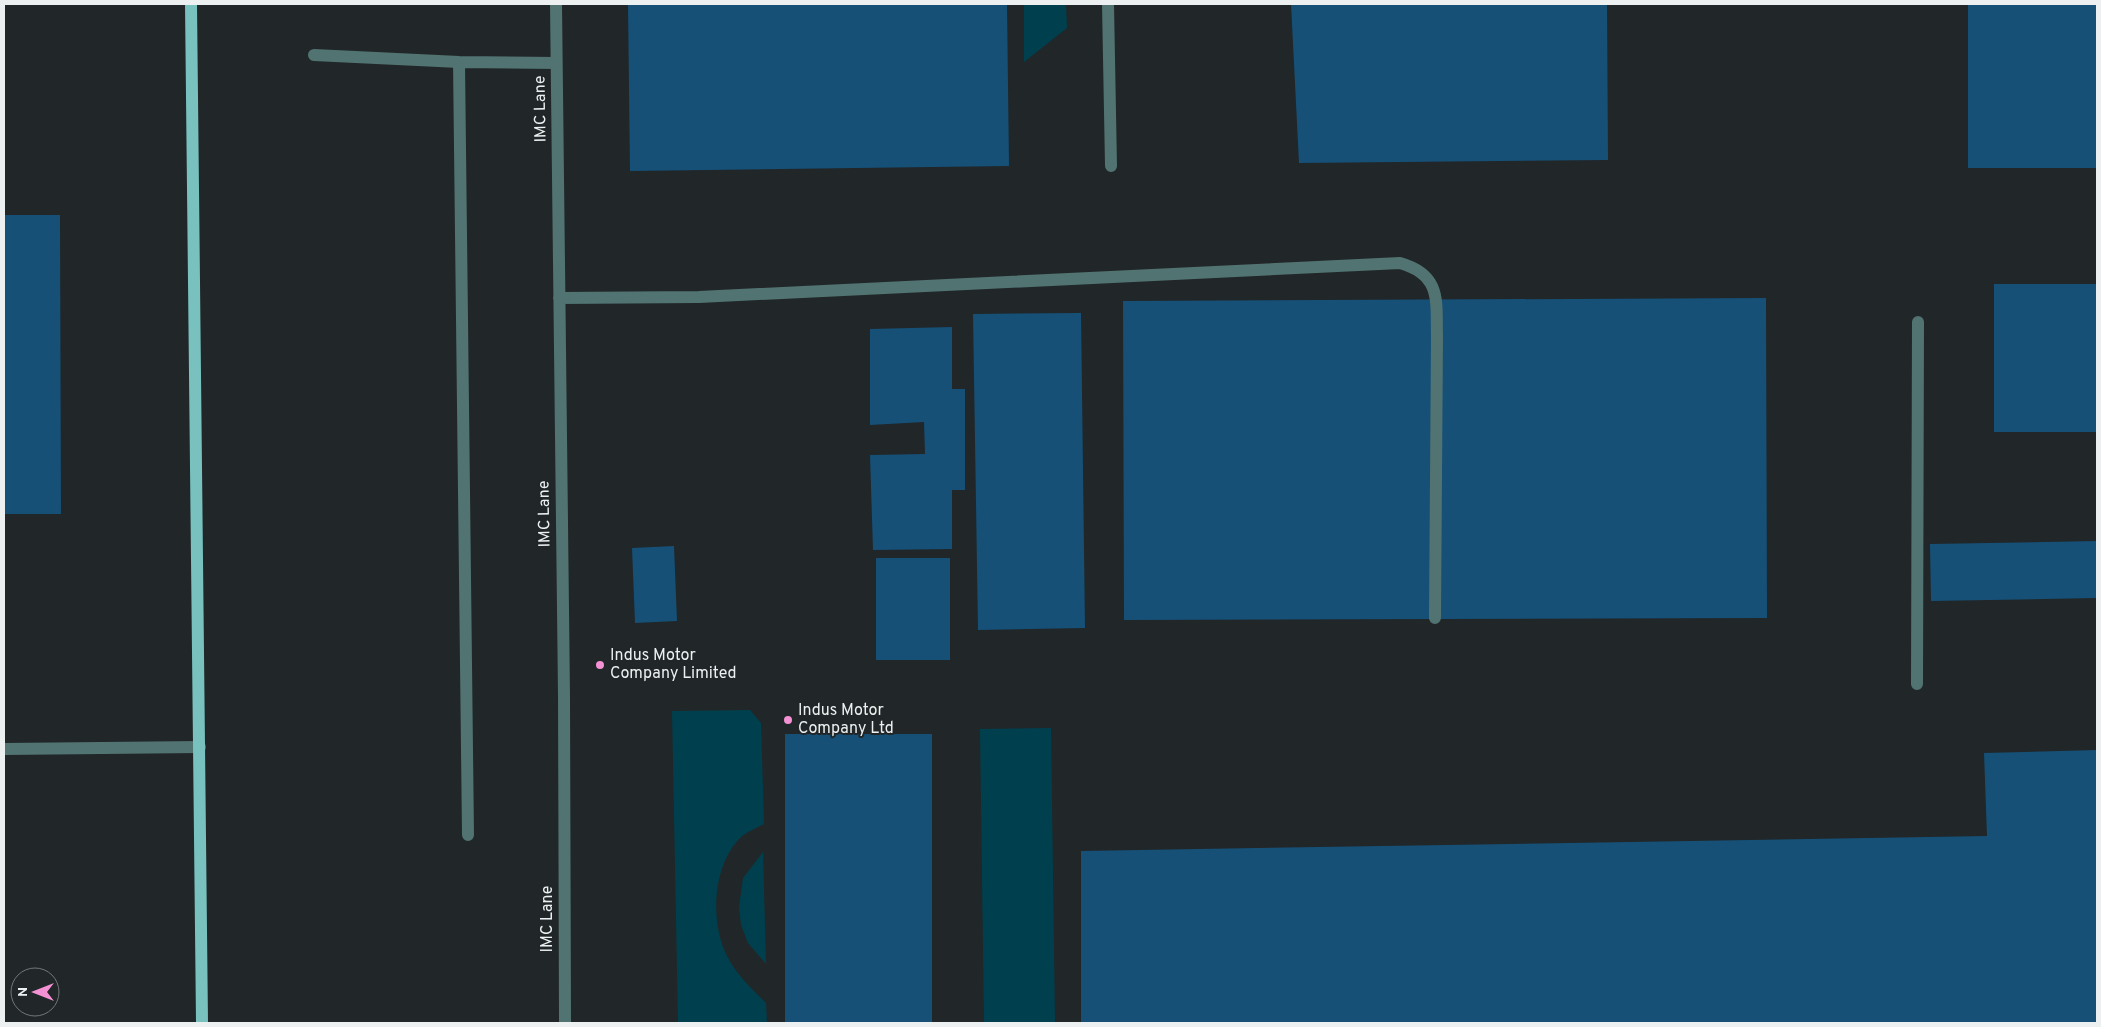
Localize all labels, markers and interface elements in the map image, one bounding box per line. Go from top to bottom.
street label: IMC Lane [530,75,552,143]
street label: IMC Lane [534,480,556,548]
place label: Indus Motor Company Limited [610,646,737,684]
marker: Indus Motor Company Limited [594,659,606,671]
place label: Indus Motor Company Ltd [798,701,894,739]
marker: Indus Motor Company Ltd [782,714,794,726]
street label: IMC Lane [538,886,558,952]
north arrow [10,967,60,1017]
text: N [15,987,32,997]

